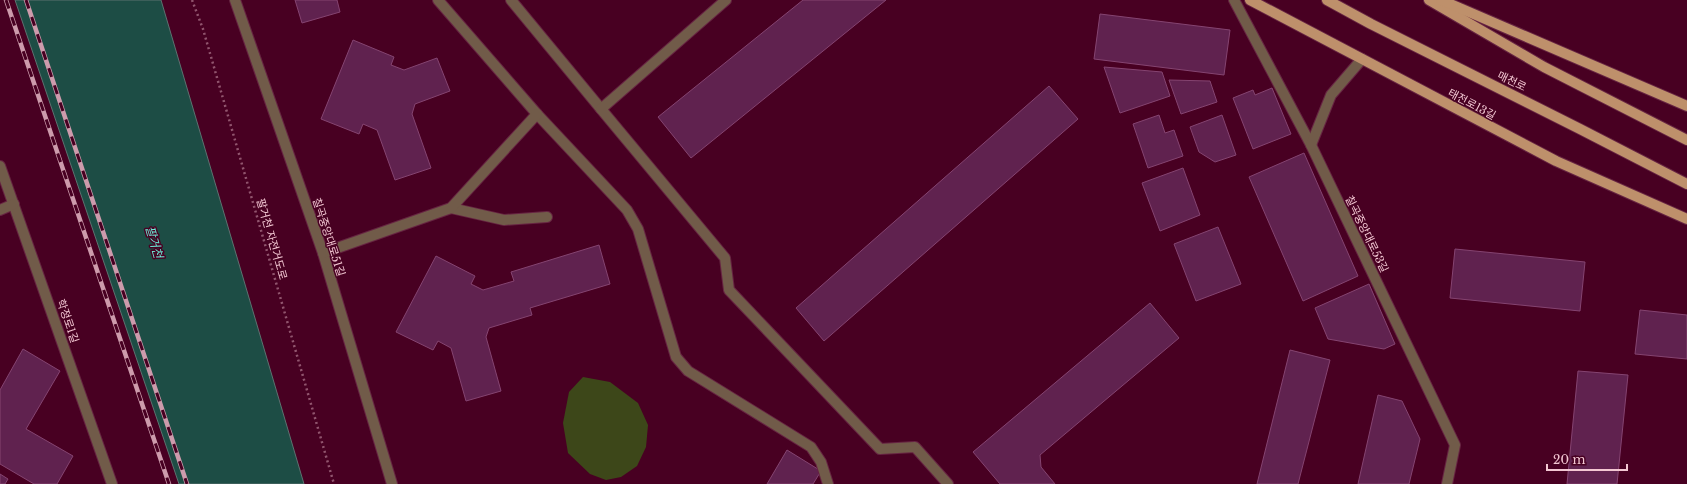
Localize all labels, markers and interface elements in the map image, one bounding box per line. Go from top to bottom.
street label: 매천로 [1495,68,1529,94]
street label: 태전로13길 [1446,86,1498,122]
street label: 칠곡중앙대로53길 [1342,193,1392,275]
street label: 칠곡중앙대로51길 [310,196,348,278]
street label: 팔거천 자전거도로 [254,197,290,281]
water label: 팔거천 [143,224,167,262]
street label: 학정로1길 [54,297,82,345]
scale bar [1547,446,1627,472]
text: 20 m [1553,452,1585,467]

